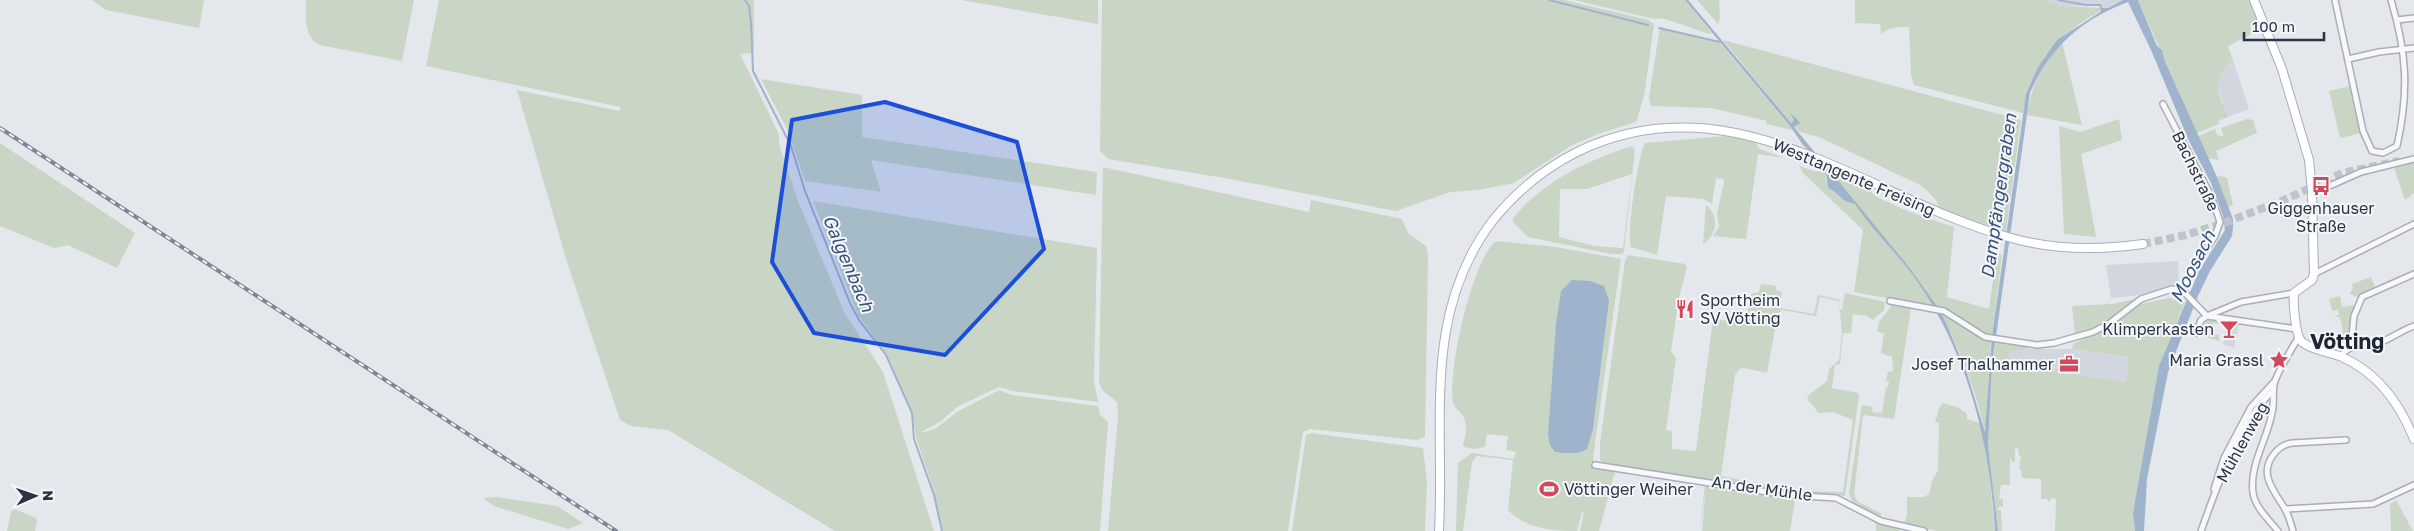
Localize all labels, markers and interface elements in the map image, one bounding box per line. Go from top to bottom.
scale bar [2244,10,2324,42]
text: 100 m [2252,17,2295,35]
water label: Dampfängergraben [1976,111,2021,280]
street label: Bachstraße [2168,128,2224,214]
street label: Westtangente Freising [1770,134,1938,220]
bus stop icon: Giggenhauser Straße [2310,175,2332,197]
place label: Giggenhauser Straße [2268,198,2374,236]
water label: Galgenbach [819,211,880,316]
water label: Moosach [2165,226,2220,306]
place label: Sportheim SV Vötting [1700,290,1781,328]
restaurant icon: Sportheim SV Vötting [1674,298,1696,320]
bar icon: Klimperkasten [2218,318,2240,340]
place label: Klimperkasten [2102,319,2214,339]
district label: Vötting [2310,328,2384,354]
place icon: Maria Grassl [2268,349,2290,371]
place label: Maria Grassl [2169,350,2264,370]
office icon: Josef Thalhammer [2058,353,2080,375]
place label: Josef Thalhammer [1911,354,2054,374]
street label: Mühlenweg [2212,398,2272,486]
north arrow [10,471,60,521]
street label: An der Mühle [1710,471,1814,505]
sports icon: Vöttinger Weiher [1538,478,1560,500]
place label: Vöttinger Weiher [1564,479,1693,499]
text: N [40,490,57,501]

